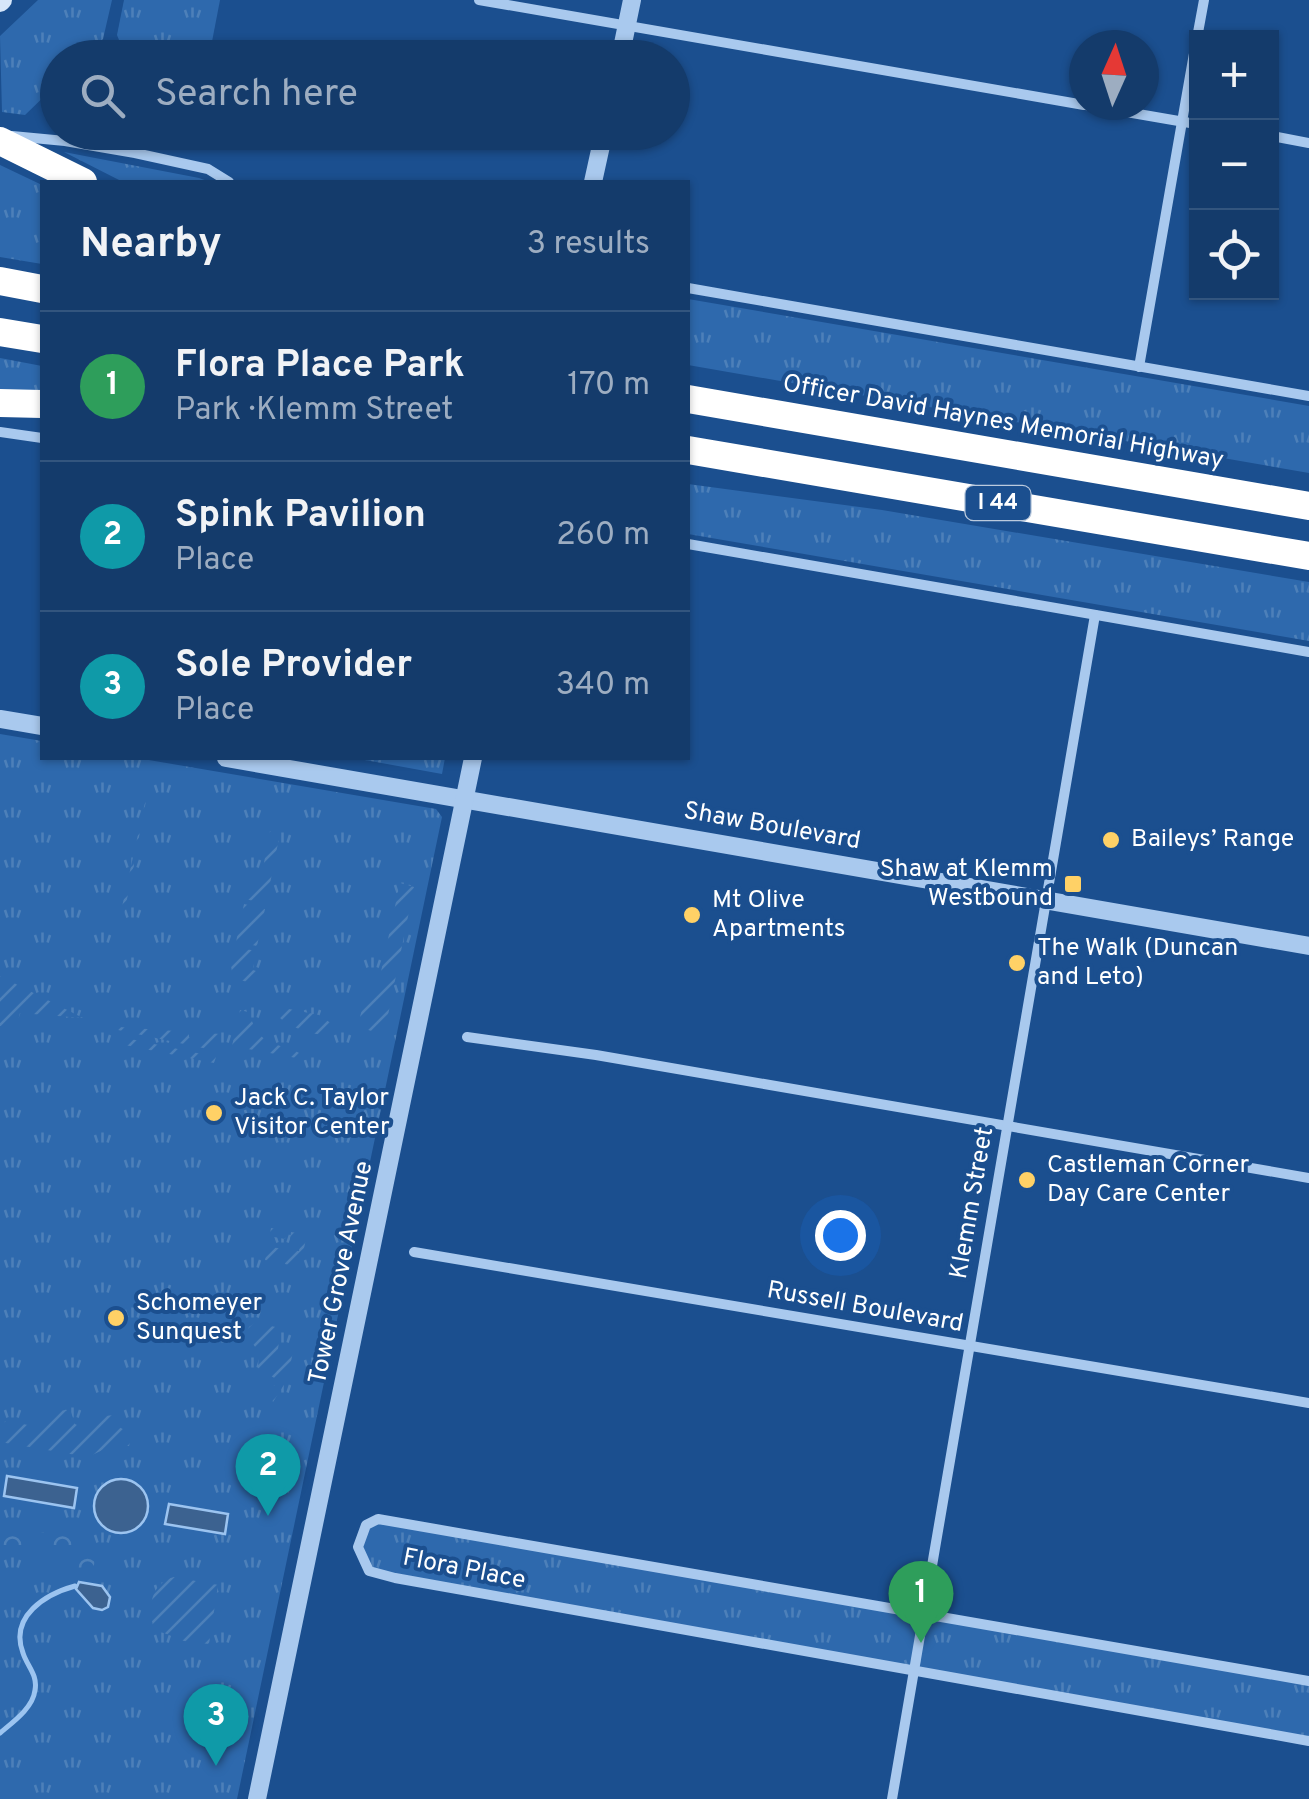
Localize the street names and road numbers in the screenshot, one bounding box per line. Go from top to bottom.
street label: Officer David Haynes Memorial Highway [780,368,1226,478]
road number: I 44 [966,486,1030,520]
street label: Shaw Boulevard [681,796,863,858]
street label: Klemm Street [944,1124,1002,1282]
street label: Tower Grove Avenue [303,1158,381,1388]
street label: Russell Boulevard [764,1275,966,1341]
street label: Flora Place [400,1542,528,1598]

